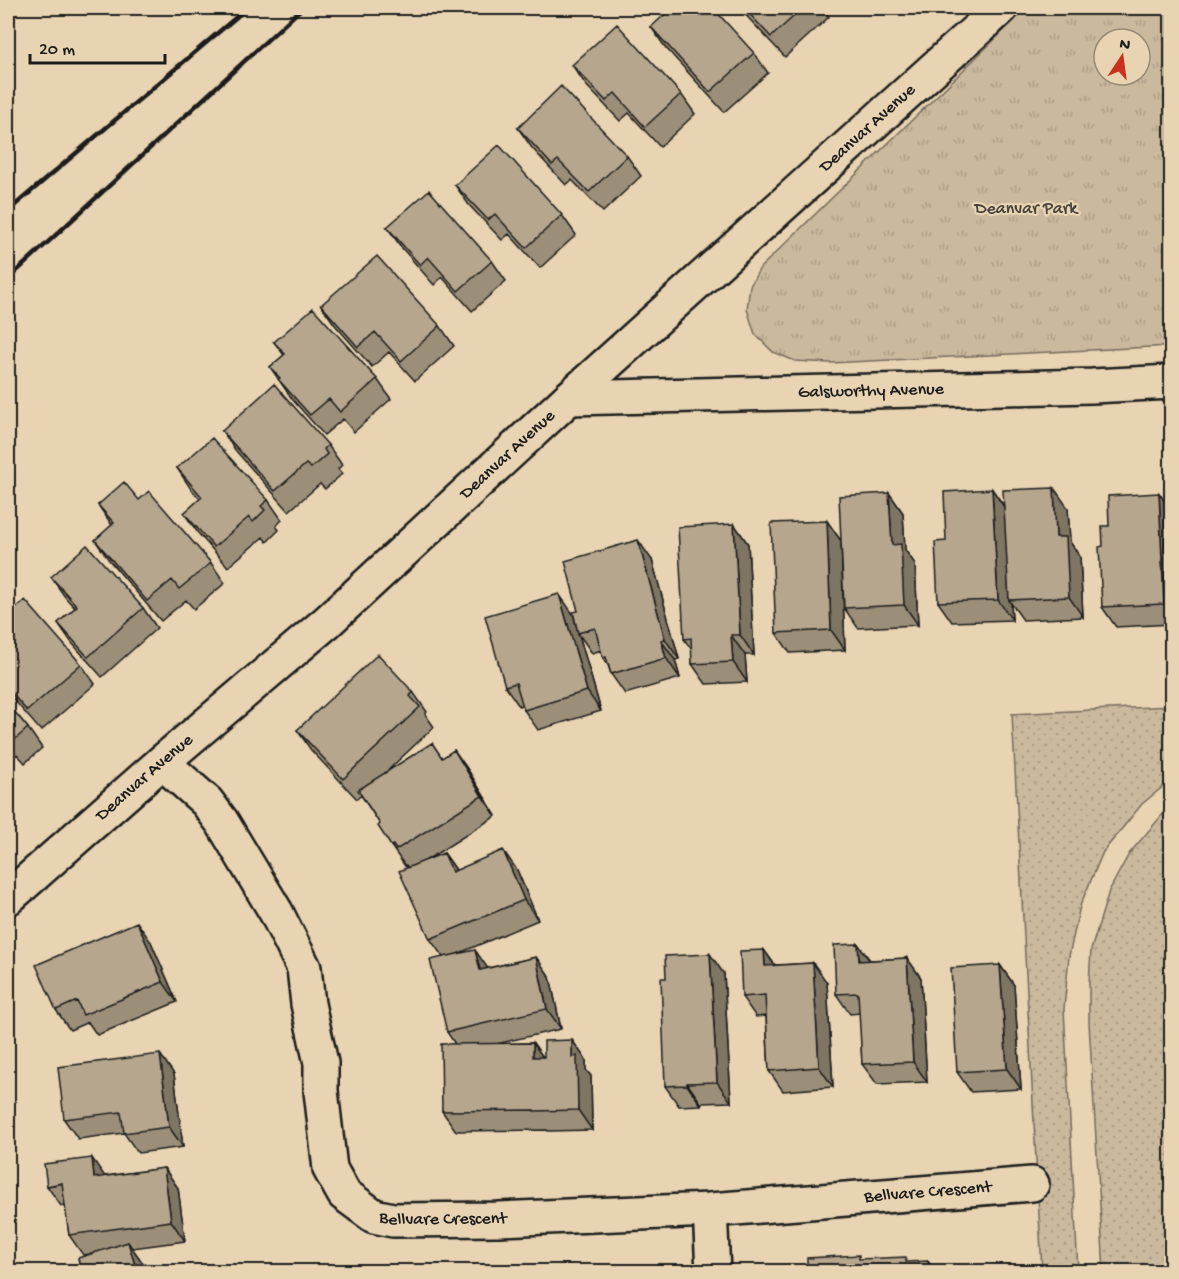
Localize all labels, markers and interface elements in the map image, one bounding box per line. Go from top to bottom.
scale bar [30,27,165,65]
north arrow [1092,27,1152,87]
text: N [1117,35,1132,56]
text: 20 m [39,40,75,61]
street label: Deanvar Avenue [815,79,921,178]
park label: Deanvar Park [974,199,1079,220]
street label: Galsworthy Avenue [798,379,945,403]
street label: Deanvar Avenue [455,405,560,505]
street label: Deanvar Avenue [91,729,198,827]
street label: Bellvare Crescent [862,1177,994,1208]
street label: Bellvare Crescent [376,1207,509,1231]

